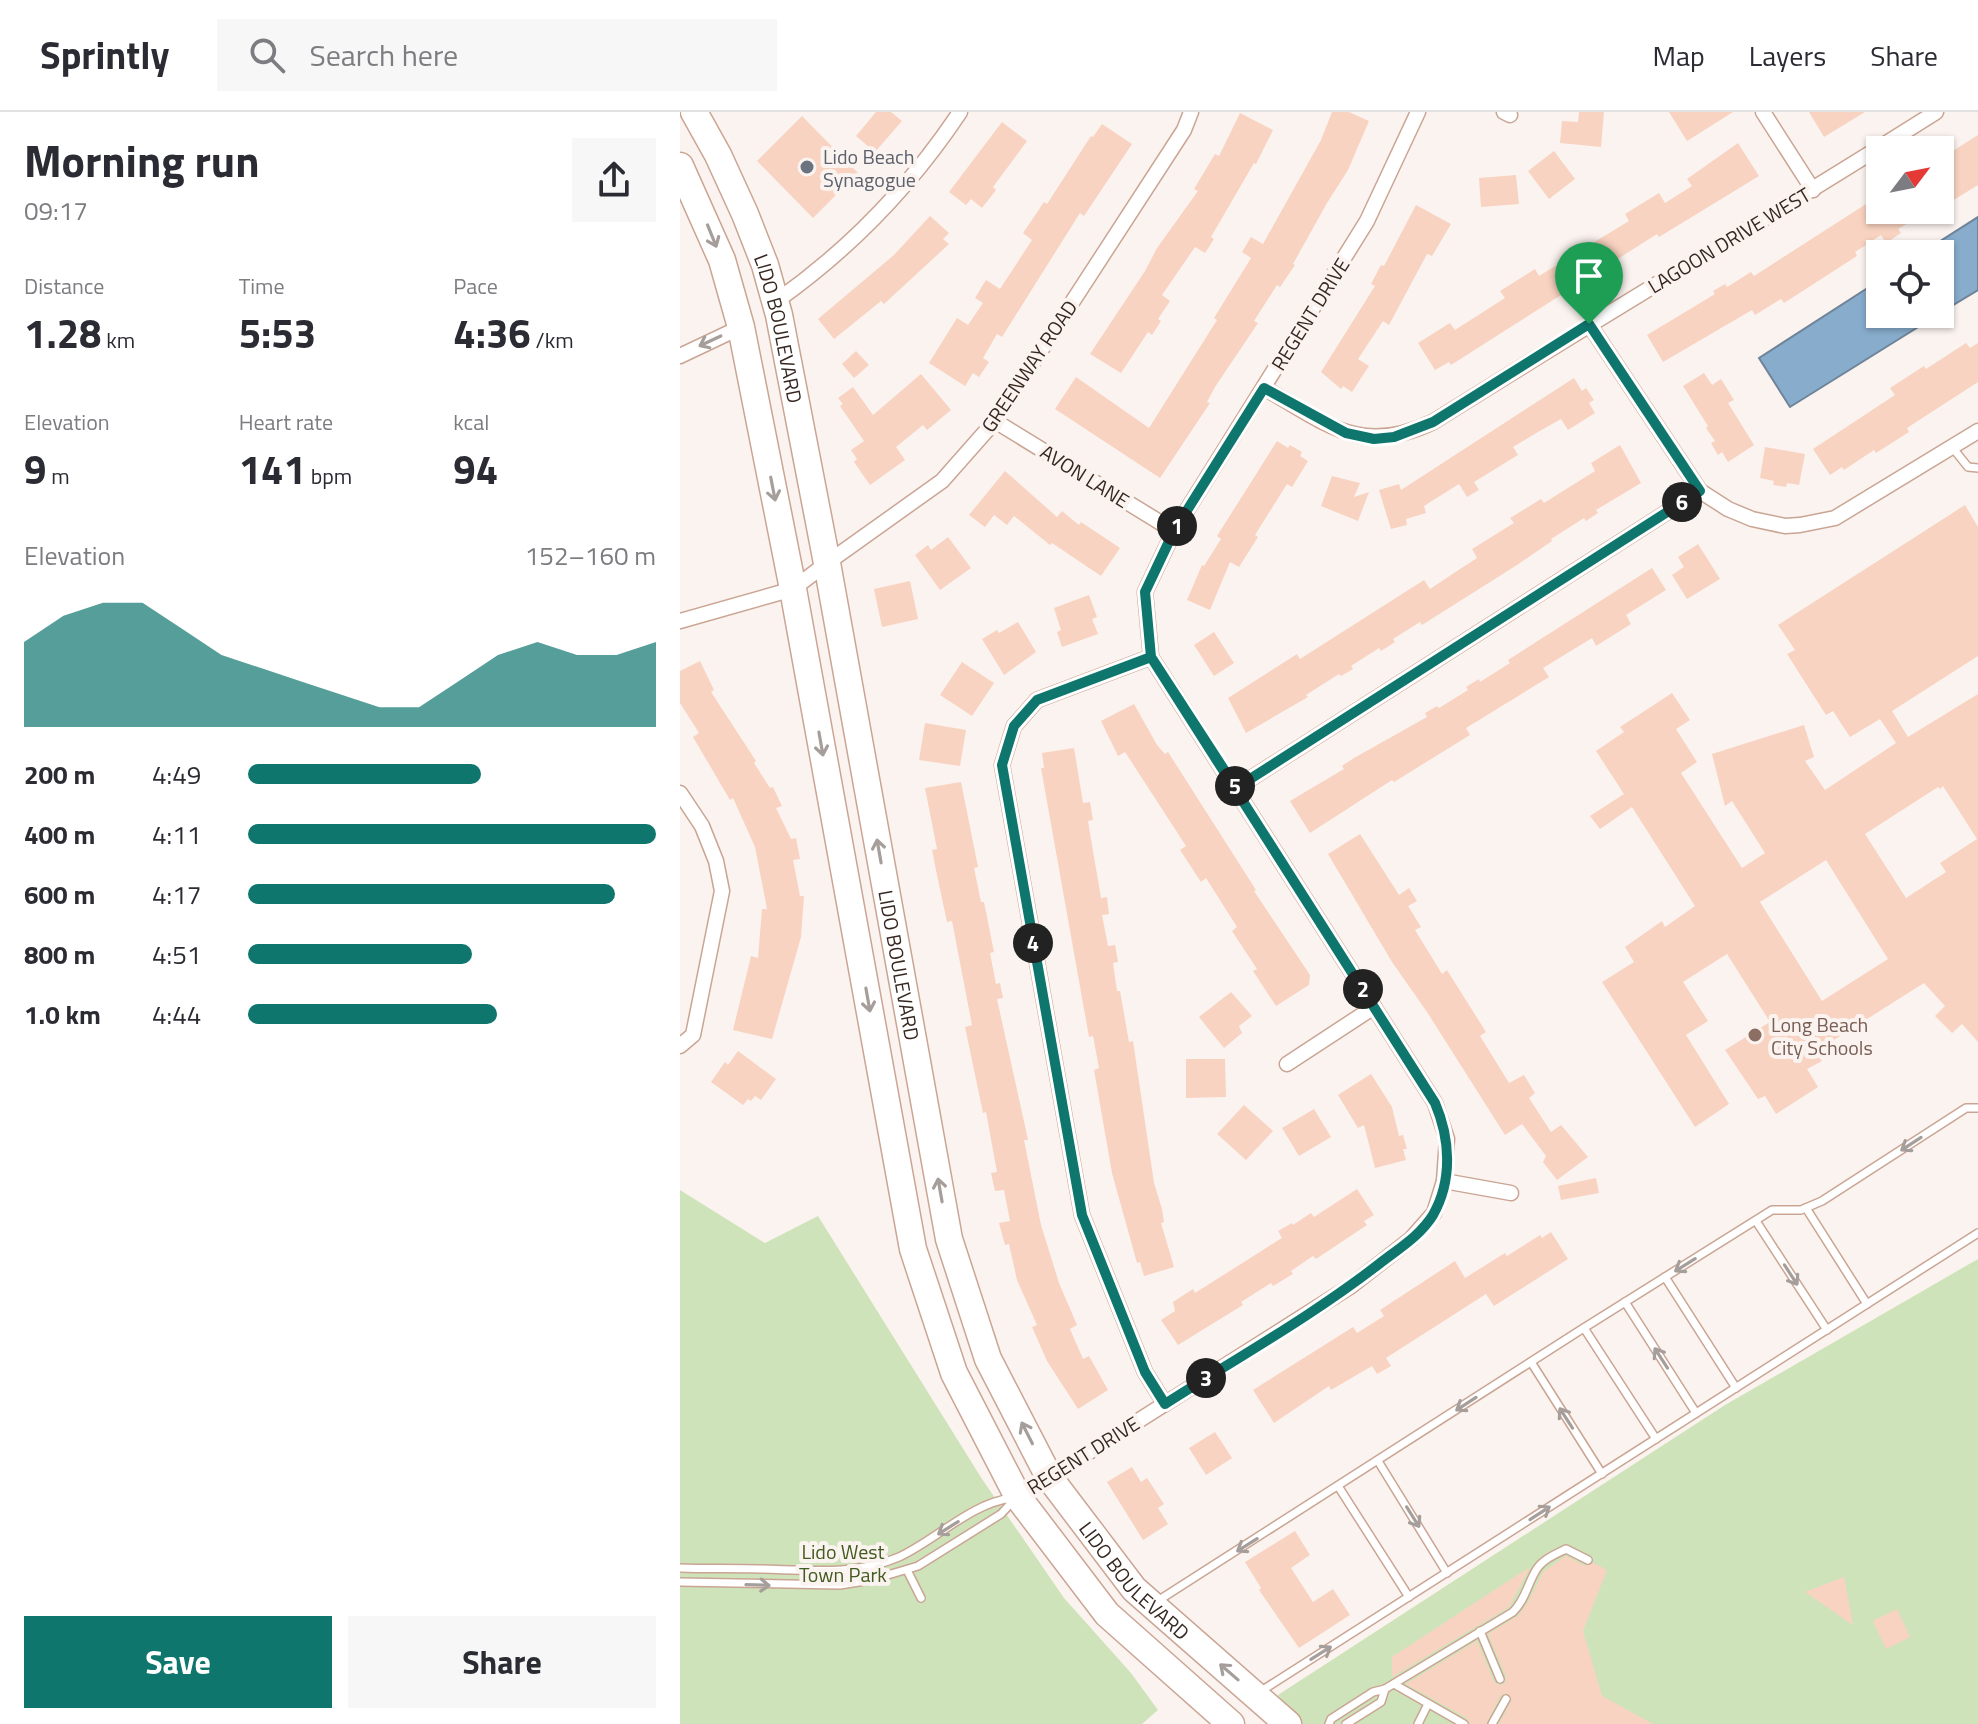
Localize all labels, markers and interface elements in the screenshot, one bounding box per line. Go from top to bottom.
search box [217,19,777,91]
text: Sprintly [40,26,169,84]
text: Search here [309,32,458,78]
icon: search [245,33,289,77]
text: Map [1652,34,1705,77]
text: Layers [1749,34,1826,77]
text: Share [1870,34,1938,77]
text: Morning run [24,127,260,194]
north arrow [1866,136,1954,224]
map controls [1866,136,1954,328]
button: share [572,138,656,222]
place label: Lido Beach Synagogue [823,141,916,195]
marker: Lido Beach Synagogue [798,158,816,176]
street label: LAGOON DRIVE WEST [1642,179,1817,301]
text: 09:17 [24,191,88,230]
one-way arrow [706,223,721,248]
button: locate [1866,240,1954,328]
pin [1555,242,1623,324]
street label: LIDO BOULEVARD [747,249,811,406]
street label: REGENT DRIVE [1263,252,1357,376]
icon: arrive [1567,254,1611,298]
text: Distance [24,269,104,303]
text: Time [239,269,285,303]
text: Pace [453,269,498,303]
street label: GREENWAY ROAD [973,294,1085,438]
text: 1.28 [24,303,101,364]
text: 5:53 [239,303,316,364]
text: 4:36 [453,303,531,364]
text: km [101,323,135,357]
text: /km [531,323,574,357]
one-way arrow [699,334,723,349]
text: Elevation [24,405,110,439]
text: Heart rate [239,405,333,439]
text: kcal [453,405,489,439]
street label: AVON LANE [1034,436,1136,516]
text: 9 [24,439,46,500]
text: 141 [239,439,306,500]
text: 94 [453,439,498,500]
text: m [46,459,70,493]
text: bpm [306,459,352,493]
one-way arrow [767,475,782,501]
pin: 6 [1662,482,1702,522]
text: 6 [1676,485,1688,519]
pin: 1 [1157,506,1197,546]
text: 1 [1171,509,1183,543]
text: Elevation [24,536,125,575]
text: 152–160 m [525,536,656,575]
one-way arrow [815,731,830,756]
text: 200 m [24,755,95,794]
text: 4:49 [152,755,201,794]
pin: 5 [1215,766,1255,806]
text: 5 [1229,769,1241,803]
text: 400 m [24,815,95,854]
text: 4:11 [152,815,201,854]
one-way arrow [870,839,885,865]
text: 600 m [24,875,95,914]
text: 4:17 [152,875,201,914]
street label: LIDO BOULEVARD [871,887,928,1043]
pin: 4 [1013,923,1053,963]
text: 4 [1027,926,1039,960]
text: 800 m [24,935,95,974]
text: 4:51 [152,935,201,974]
pin: 2 [1343,969,1383,1009]
text: 2 [1357,972,1369,1006]
one-way arrow [861,987,876,1012]
text: 1.0 km [24,995,101,1034]
text: 4:44 [152,995,201,1034]
place label: Long Beach City Schools [1771,1009,1873,1063]
marker: Long Beach City Schools [1746,1026,1764,1044]
one-way arrow [1900,1135,1922,1152]
one-way arrow [931,1178,946,1203]
one-way arrow [1674,1257,1697,1273]
one-way arrow [1783,1264,1800,1286]
one-way arrow [1652,1347,1668,1370]
pin: 3 [1186,1358,1226,1398]
text: 3 [1200,1361,1212,1395]
one-way arrow [1455,1396,1477,1412]
one-way arrow [1558,1407,1574,1430]
street label: REGENT DRIVE [1021,1408,1145,1502]
one-way arrow [1018,1422,1034,1446]
one-way arrow [1405,1505,1421,1528]
one-way arrow [1528,1505,1551,1521]
street label: LIDO BOULEVARD [1072,1514,1197,1647]
one-way arrow [937,1521,960,1537]
park label: Lido West Town Park [799,1536,887,1590]
one-way arrow [1236,1537,1259,1553]
one-way arrow [744,1577,771,1592]
button: Save [24,1616,332,1708]
button: Share [348,1616,656,1708]
one-way arrow [1309,1645,1331,1662]
one-way arrow [1220,1664,1240,1682]

